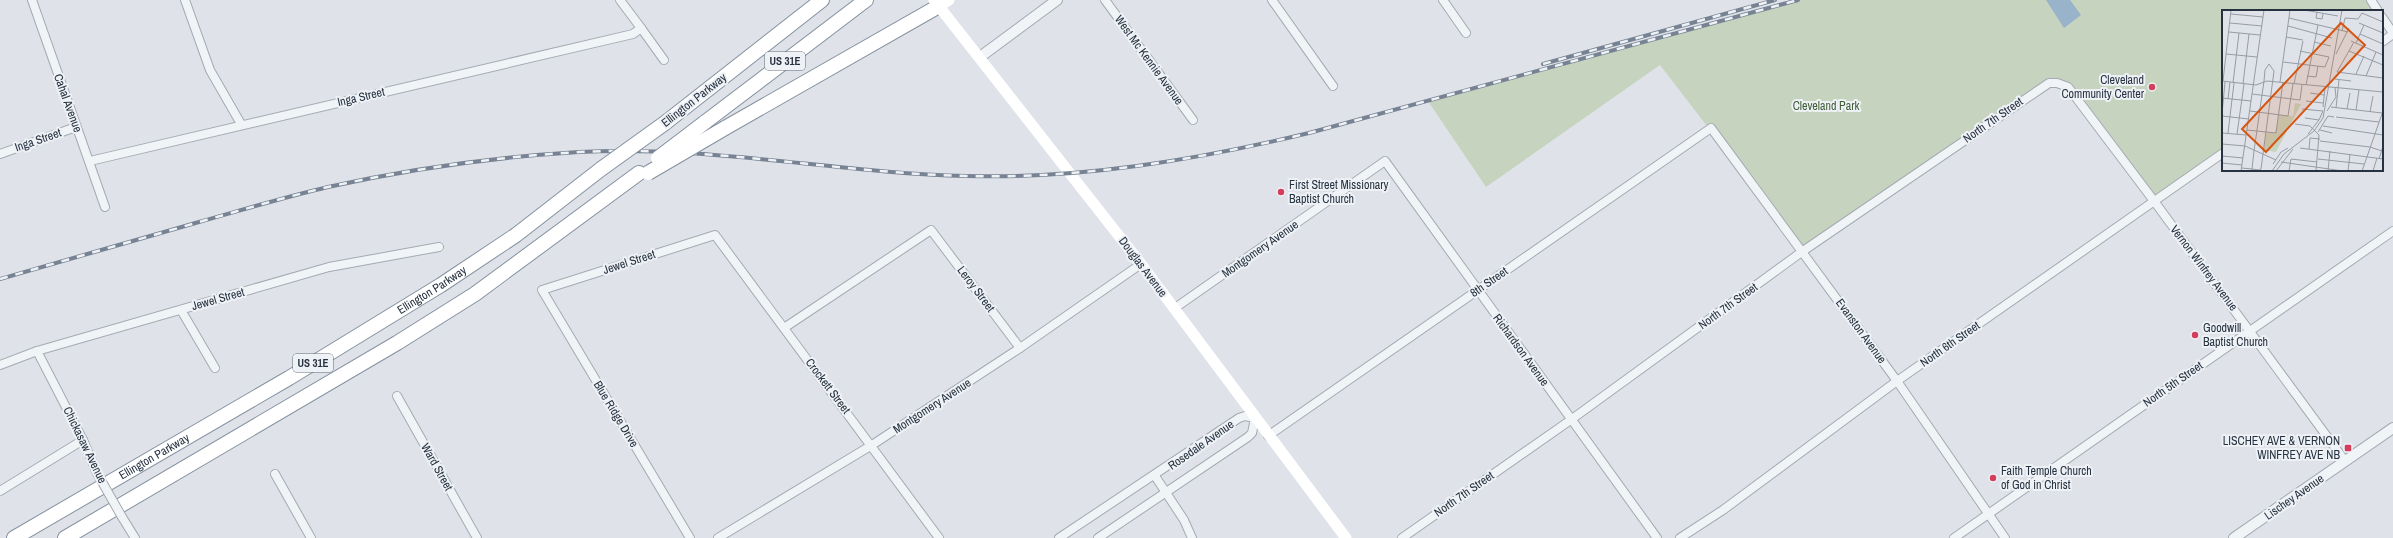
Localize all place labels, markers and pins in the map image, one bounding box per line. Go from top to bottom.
place label: Cleveland Community Center [2061,72,2145,102]
marker: Cleveland Community Center [2147,82,2157,92]
place label: First Street Missionary Baptist Church [1289,177,1389,207]
marker: First Street Missionary Baptist Church [1276,187,1286,197]
place label: Goodwill Baptist Church [2203,320,2268,350]
marker: Goodwill Baptist Church [2190,330,2200,340]
place label: LISCHEY AVE & VERNON WINFREY AVE NB [2223,433,2340,463]
marker: LISCHEY AVE & VERNON WINFREY AVE NB [2343,443,2353,453]
place label: Faith Temple Church of God in Christ [2001,463,2092,493]
marker: Faith Temple Church of God in Christ [1988,473,1998,483]

